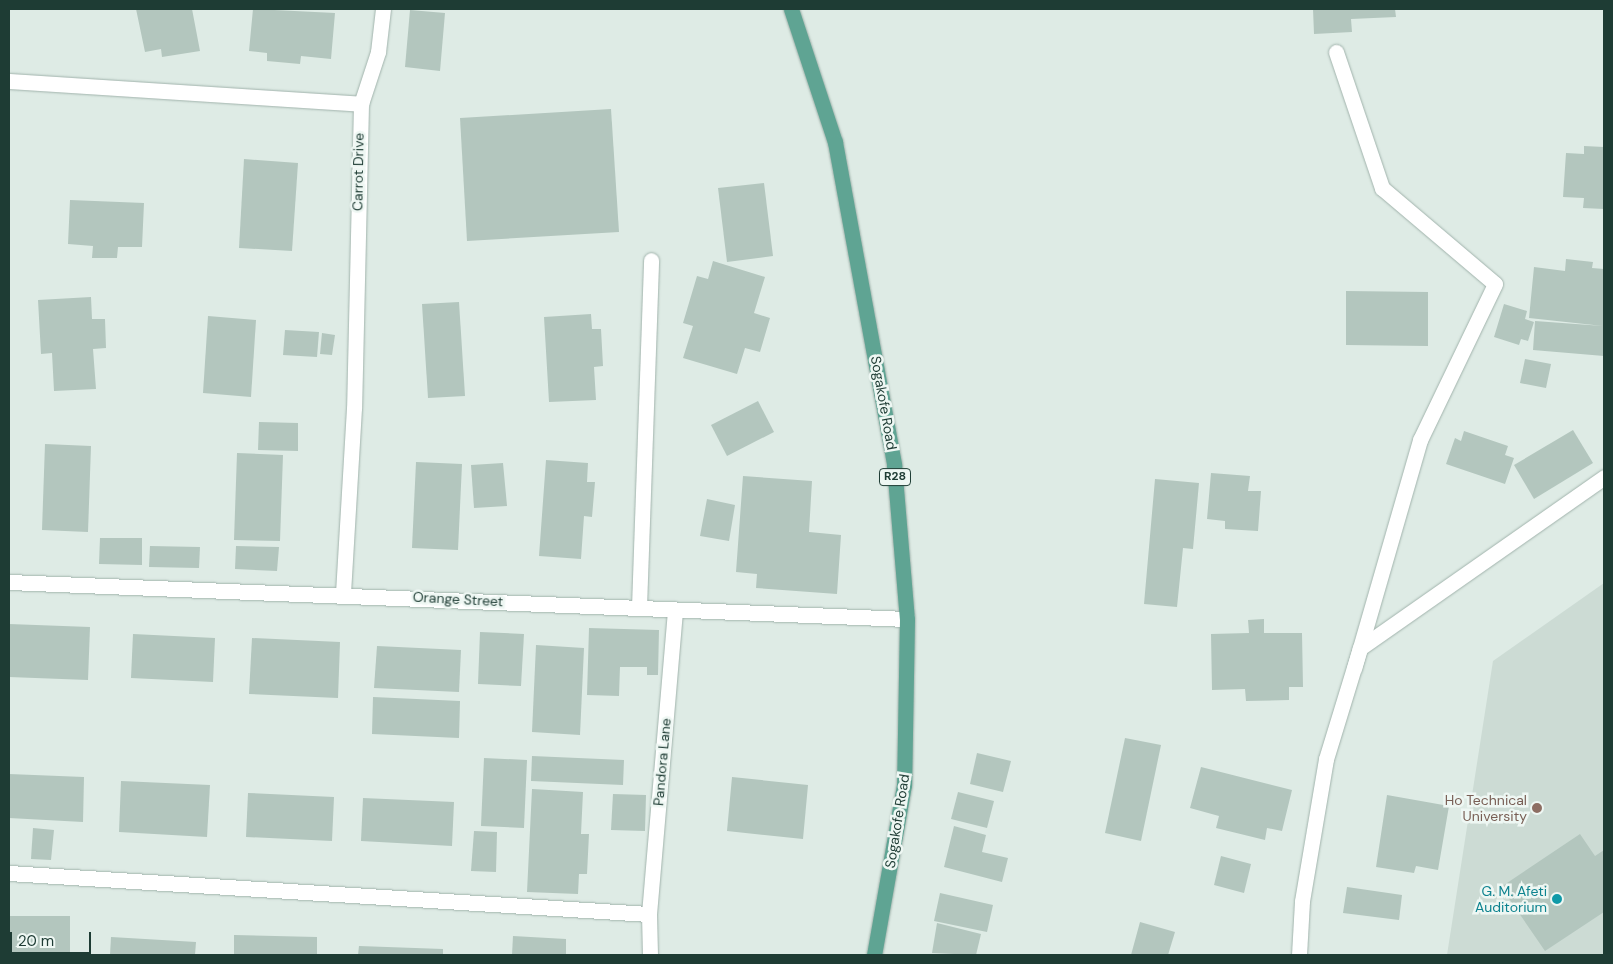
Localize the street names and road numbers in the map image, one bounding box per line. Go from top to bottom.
street label: Carrot Drive [349,133,367,211]
street label: Sogakofe Road [867,355,901,451]
road number: R28 [879,468,911,487]
street label: Orange Street [412,588,504,610]
street label: Pandora Lane [650,717,674,807]
street label: Sogakofe Road [881,773,913,869]

